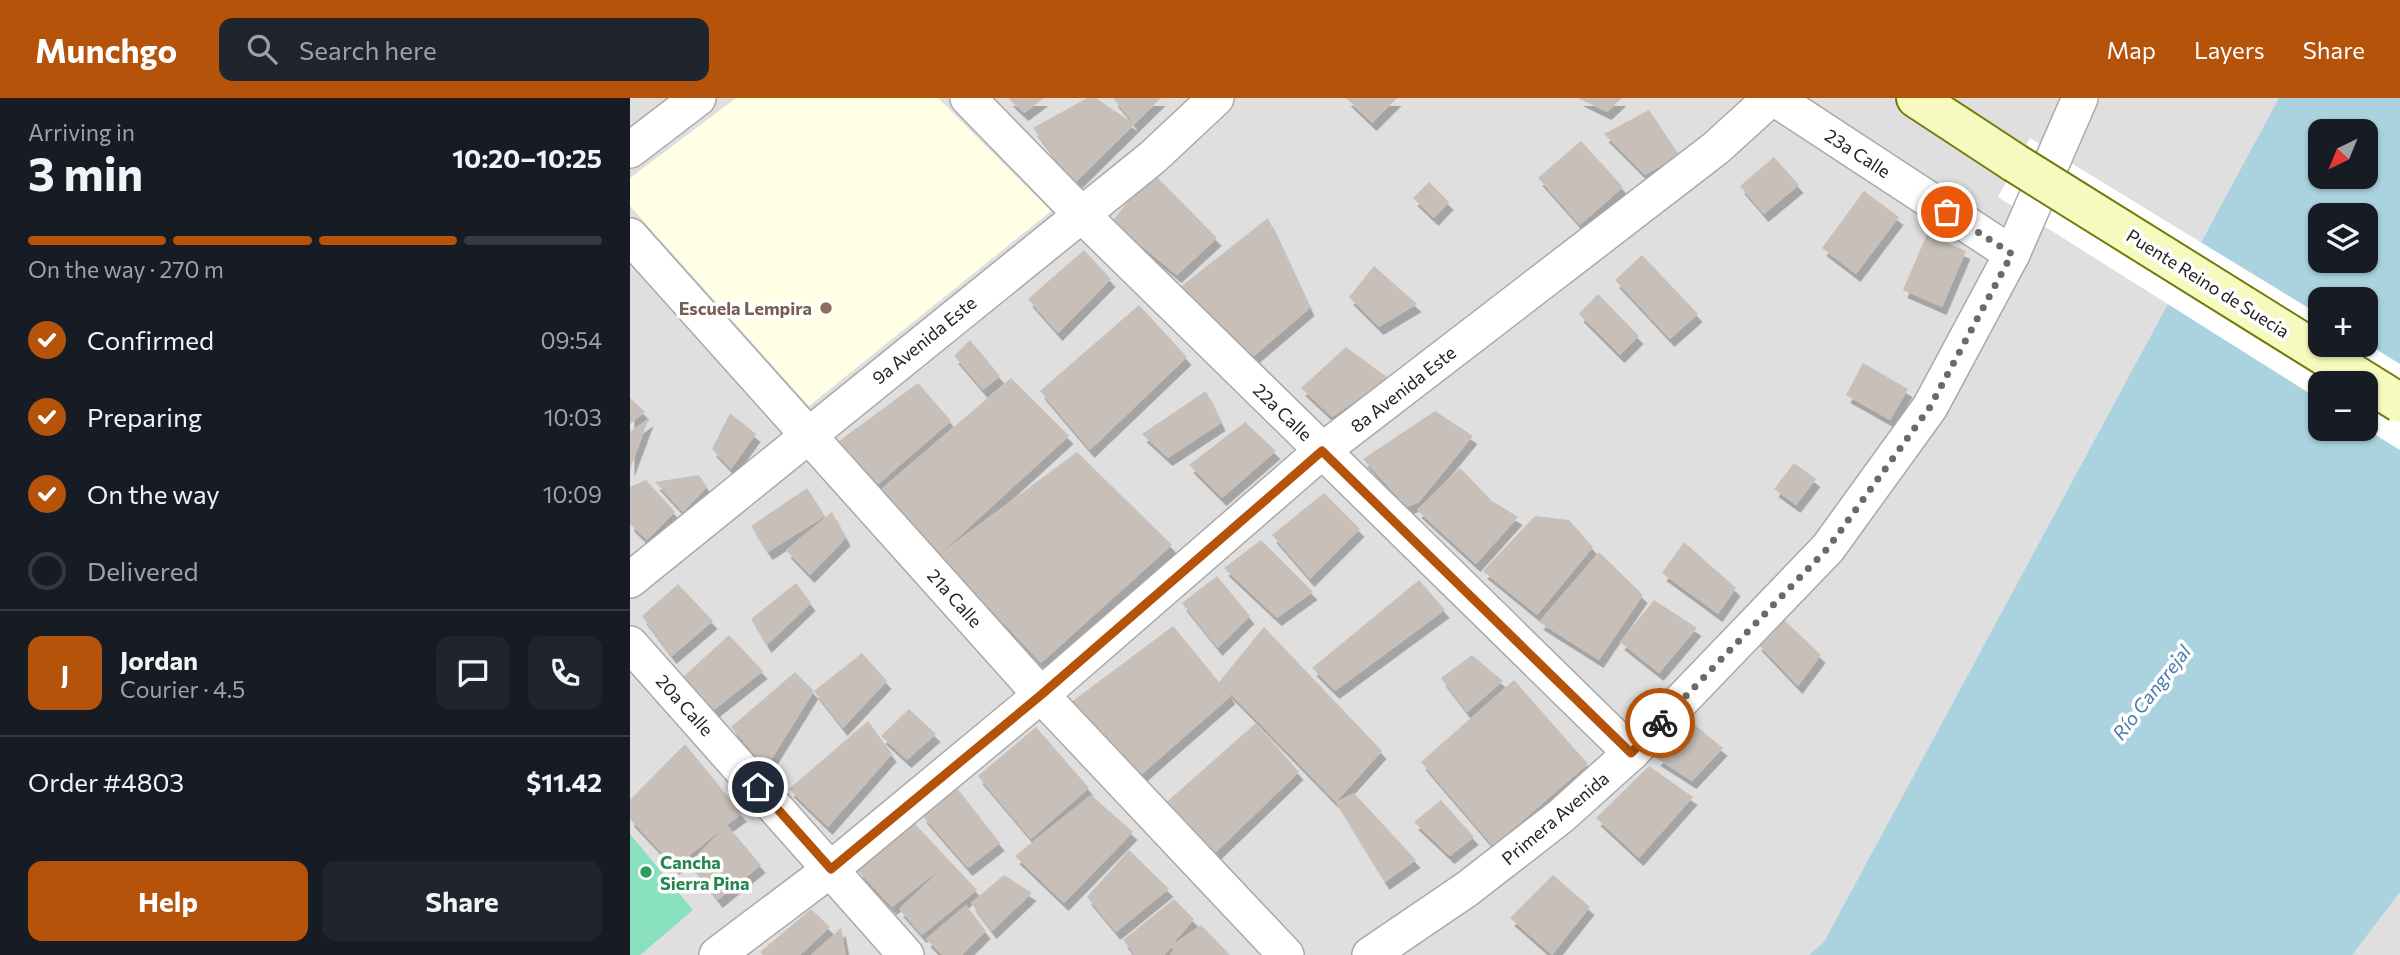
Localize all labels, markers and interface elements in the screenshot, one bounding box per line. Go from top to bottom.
search box [219,18,709,81]
text: Munchgo [35,29,177,70]
icon: search [243,30,281,68]
text: Search here [299,34,437,65]
text: Map [2107,35,2156,64]
text: Layers [2194,35,2265,64]
text: Share [2303,35,2365,64]
text: Arriving in [28,118,135,146]
north arrow [2308,119,2378,189]
map controls [2308,119,2378,441]
street label: 23a Calle [1821,124,1895,182]
text: 10:20–10:25 [452,142,602,173]
text: 3 min [28,144,143,200]
pin [1917,182,1977,242]
icon: bag [1928,193,1966,231]
button: layers [2308,203,2378,273]
street label: Puente Reino de Suecia [2123,224,2293,342]
text: On the way · 270 m [28,255,224,283]
button: + [2308,287,2378,357]
street label: 9a Avenida Este [867,291,981,389]
place label: Escuela Lempira [679,297,812,319]
marker: Escuela Lempira [818,300,834,316]
icon: check [28,321,66,359]
text: Confirmed [87,324,214,355]
text: 09:54 [541,326,602,354]
street label: 8a Avenida Este [1346,341,1460,437]
button: − [2308,371,2378,441]
street label: 22a Calle [1249,379,1317,445]
icon: check [28,398,66,436]
text: Preparing [87,401,202,432]
text: 10:03 [544,403,602,431]
icon: check [28,475,66,513]
text: On the way [87,478,220,509]
text: 10:09 [543,480,602,508]
text: Delivered [87,555,198,586]
street label: 21a Calle [923,564,987,632]
button: chat [436,636,510,710]
button: phone [528,636,602,710]
water label: Río Cangrejal [2107,639,2196,744]
text: Jordan [120,644,198,675]
text: J [61,658,69,689]
street label: 20a Calle [652,670,718,740]
text: Courier · 4.5 [120,675,245,703]
courier [1625,688,1695,758]
icon: bike [1641,704,1679,742]
pin [728,757,788,817]
text: Order #4803 [28,766,184,797]
text: $11.42 [526,766,602,797]
street label: Primera Avenida [1497,767,1613,869]
icon: home [739,768,777,806]
place label: Cancha Sierra Pina [660,851,750,894]
button: Help [28,861,308,941]
button: Share [322,861,602,941]
marker: Cancha Sierra Pina [638,864,654,880]

